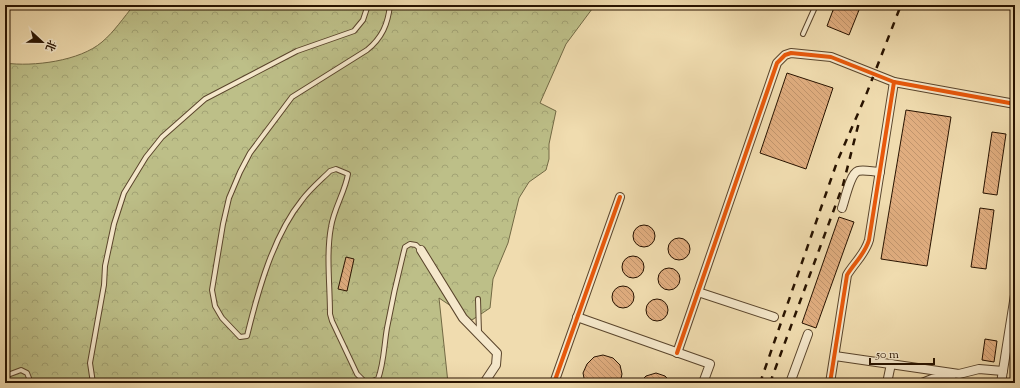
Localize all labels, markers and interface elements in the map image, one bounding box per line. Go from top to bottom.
north arrow [22,22,62,62]
text: 北 [41,37,60,53]
scale bar [870,340,934,366]
text: 50 m [875,346,899,364]

